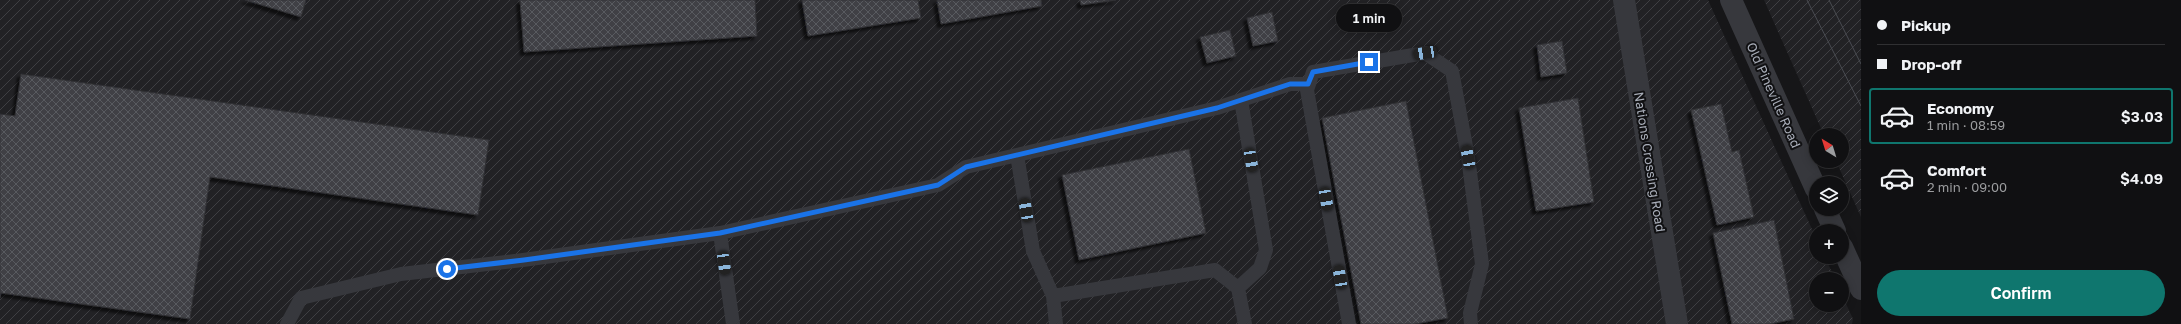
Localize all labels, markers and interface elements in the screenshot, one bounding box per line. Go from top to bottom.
callout: 1 min [1336,4,1402,32]
text: 1 min [1353,10,1385,26]
text: Pickup [1901,16,1951,34]
street label: Old Pineville Road [1744,40,1804,150]
car [1412,45,1438,61]
route end [1360,53,1378,71]
text: Drop-off [1901,55,1961,73]
street label: Nations Crossing Road [1631,91,1669,233]
icon: car [1879,98,1915,134]
text: Economy [1927,99,1994,117]
text: $3.03 [2121,107,2163,125]
text: 1 min · 08:59 [1927,117,2005,133]
north arrow [1809,128,1849,168]
map controls [1809,128,1849,312]
car [1460,144,1476,170]
car [1243,147,1259,173]
icon: car [1879,160,1915,196]
text: Comfort [1927,161,1986,179]
text: $4.09 [2120,169,2163,187]
button: layers [1809,176,1849,216]
text: 2 min · 09:00 [1927,179,2007,195]
car [1318,186,1334,212]
car [1018,197,1034,223]
button: + [1809,224,1849,264]
car [716,250,732,276]
route start [438,260,456,278]
car [1332,264,1348,290]
button: Confirm [1877,270,2165,316]
button: − [1809,272,1849,312]

